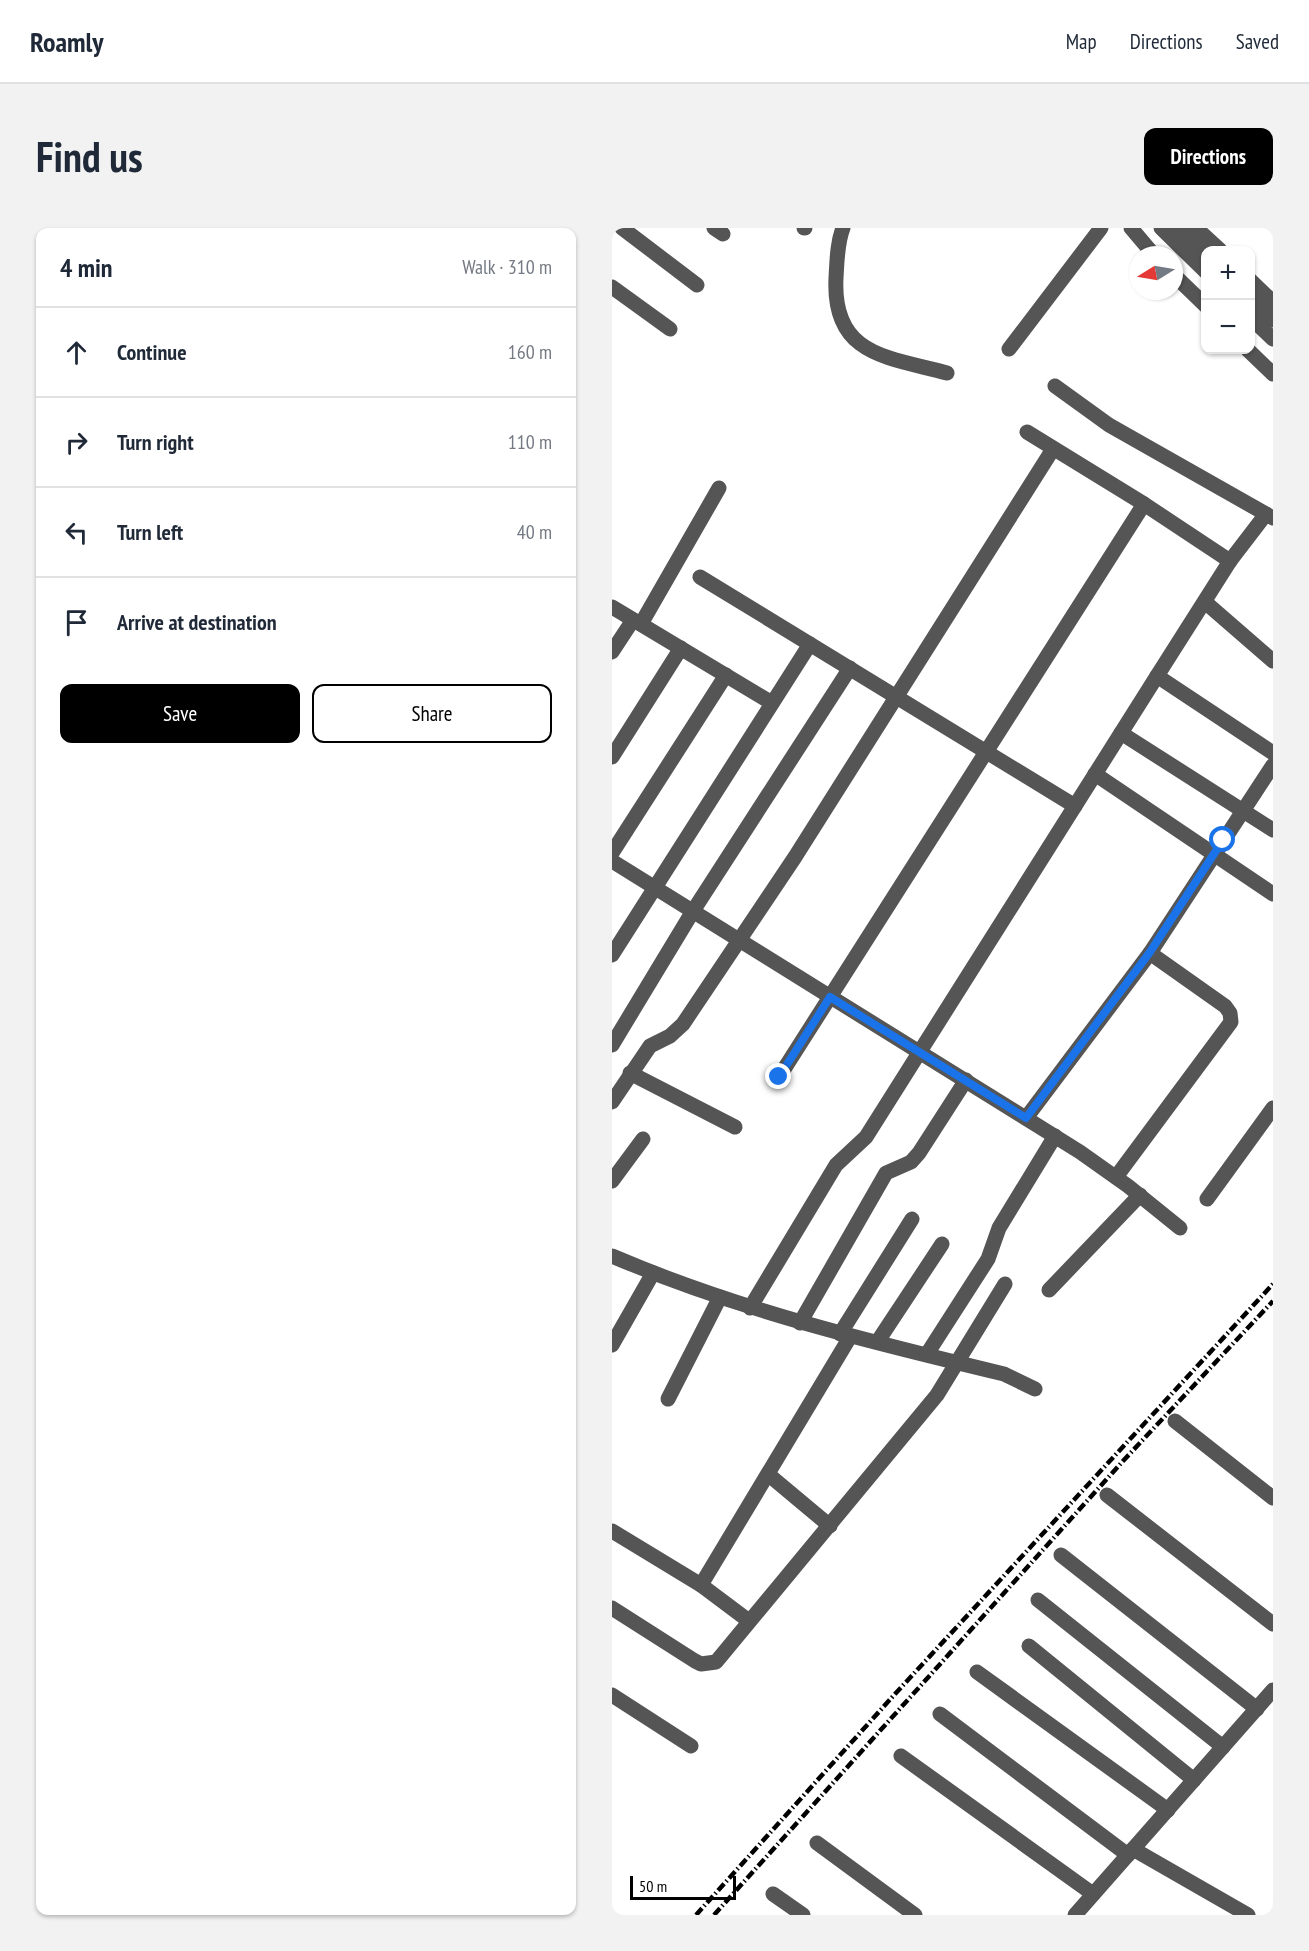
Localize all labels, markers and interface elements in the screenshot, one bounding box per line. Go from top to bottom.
text: Roamly [30,23,104,60]
text: Map [1066,28,1097,55]
text: Directions [1130,28,1203,55]
text: Saved [1236,28,1279,55]
button: Directions [1144,128,1273,185]
text: Find us [36,129,143,184]
north arrow [1129,246,1183,300]
map controls [1201,246,1255,354]
button: + [1201,246,1255,300]
text: 4 min [60,251,113,284]
text: Walk · 310 m [462,254,552,280]
button: − [1201,300,1255,354]
icon: ahead [60,336,93,369]
text: Continue [117,338,187,366]
text: 160 m [508,339,552,365]
icon: right [60,426,93,459]
text: Turn right [117,428,194,456]
text: 110 m [508,429,552,455]
icon: left [60,516,93,549]
text: Turn left [117,518,183,546]
text: 40 m [517,519,552,545]
icon: arrive [60,606,93,639]
text: Arrive at destination [117,608,277,636]
button: Save [60,684,300,743]
button: Share [312,684,552,743]
route start [1209,826,1235,852]
route end [765,1063,791,1089]
scale bar [630,1873,736,1900]
text: 50 m [639,1876,667,1896]

